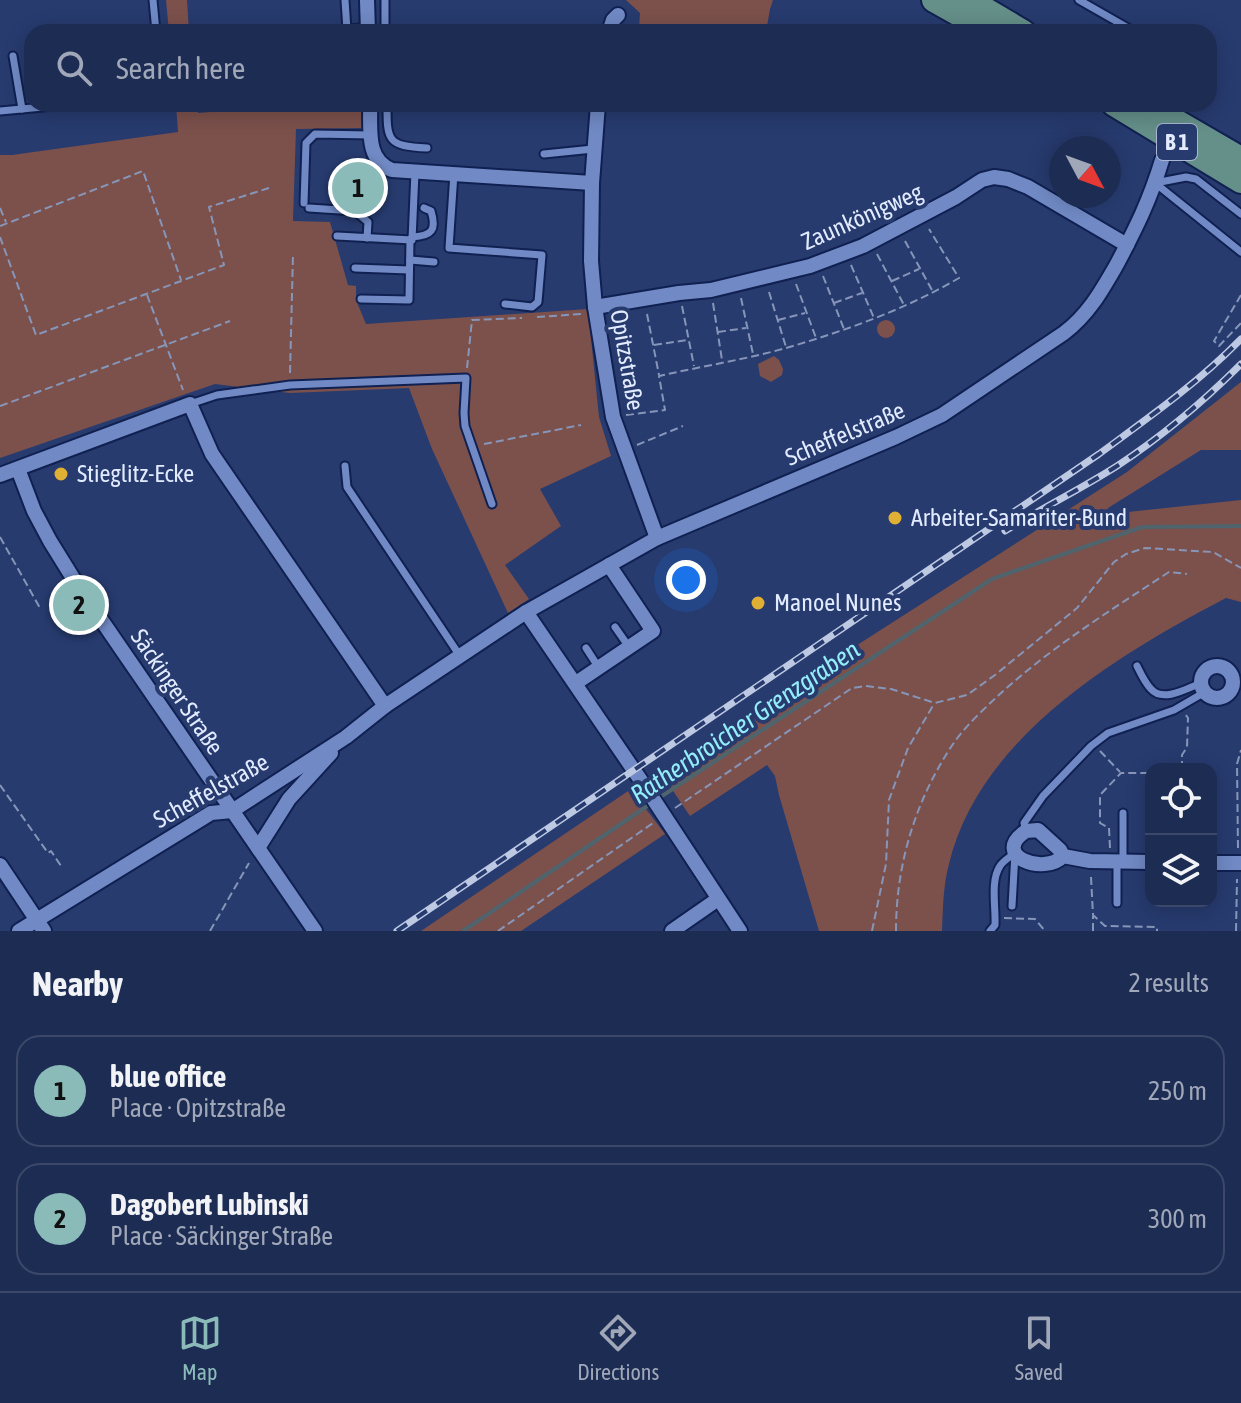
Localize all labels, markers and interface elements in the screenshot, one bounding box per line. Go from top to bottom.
search box [24,24,1217,112]
icon: search [52,46,96,90]
text: Search here [116,51,245,85]
road number: B 1 [1157,124,1197,160]
north arrow [1049,136,1121,208]
pin: 1 [332,158,384,218]
street label: Zaunkönigweg [797,178,927,255]
street label: Opitzstraße [605,307,650,412]
street label: Scheffelstraße [781,396,909,471]
place label: Stieglitz-Ecke [77,460,194,487]
marker: Stieglitz-Ecke [52,465,70,483]
place label: Arbeiter-Samariter-Bund [911,504,1127,531]
marker: Arbeiter-Samariter-Bund [886,509,904,527]
your location [666,560,706,600]
pin: 2 [53,575,105,635]
place label: Manoel Nunes [774,589,901,616]
marker: Manoel Nunes [749,594,767,612]
street label: Säckinger Straße [126,624,229,759]
water label: Ratherbroicher Grenzgraben [625,634,865,810]
street label: Scheffelstraße [149,748,273,833]
map controls [1145,763,1217,907]
button: locate [1145,763,1217,835]
button: layers [1145,835,1217,907]
text: Nearby [32,964,123,1003]
text: 2 results [1128,968,1209,998]
text: blue office [110,1059,226,1093]
text: 1 [54,1076,66,1106]
text: 250 m [1148,1076,1207,1106]
text: Place · Opitzstraße [110,1093,286,1123]
text: Dagobert Lubinski [110,1187,309,1221]
text: 2 [54,1204,66,1234]
text: 300 m [1148,1204,1207,1234]
text: Place · Säckinger Straße [110,1221,333,1251]
tab: Map [178,1311,222,1385]
tab: Directions [577,1311,659,1385]
tab: Saved [1015,1311,1063,1385]

